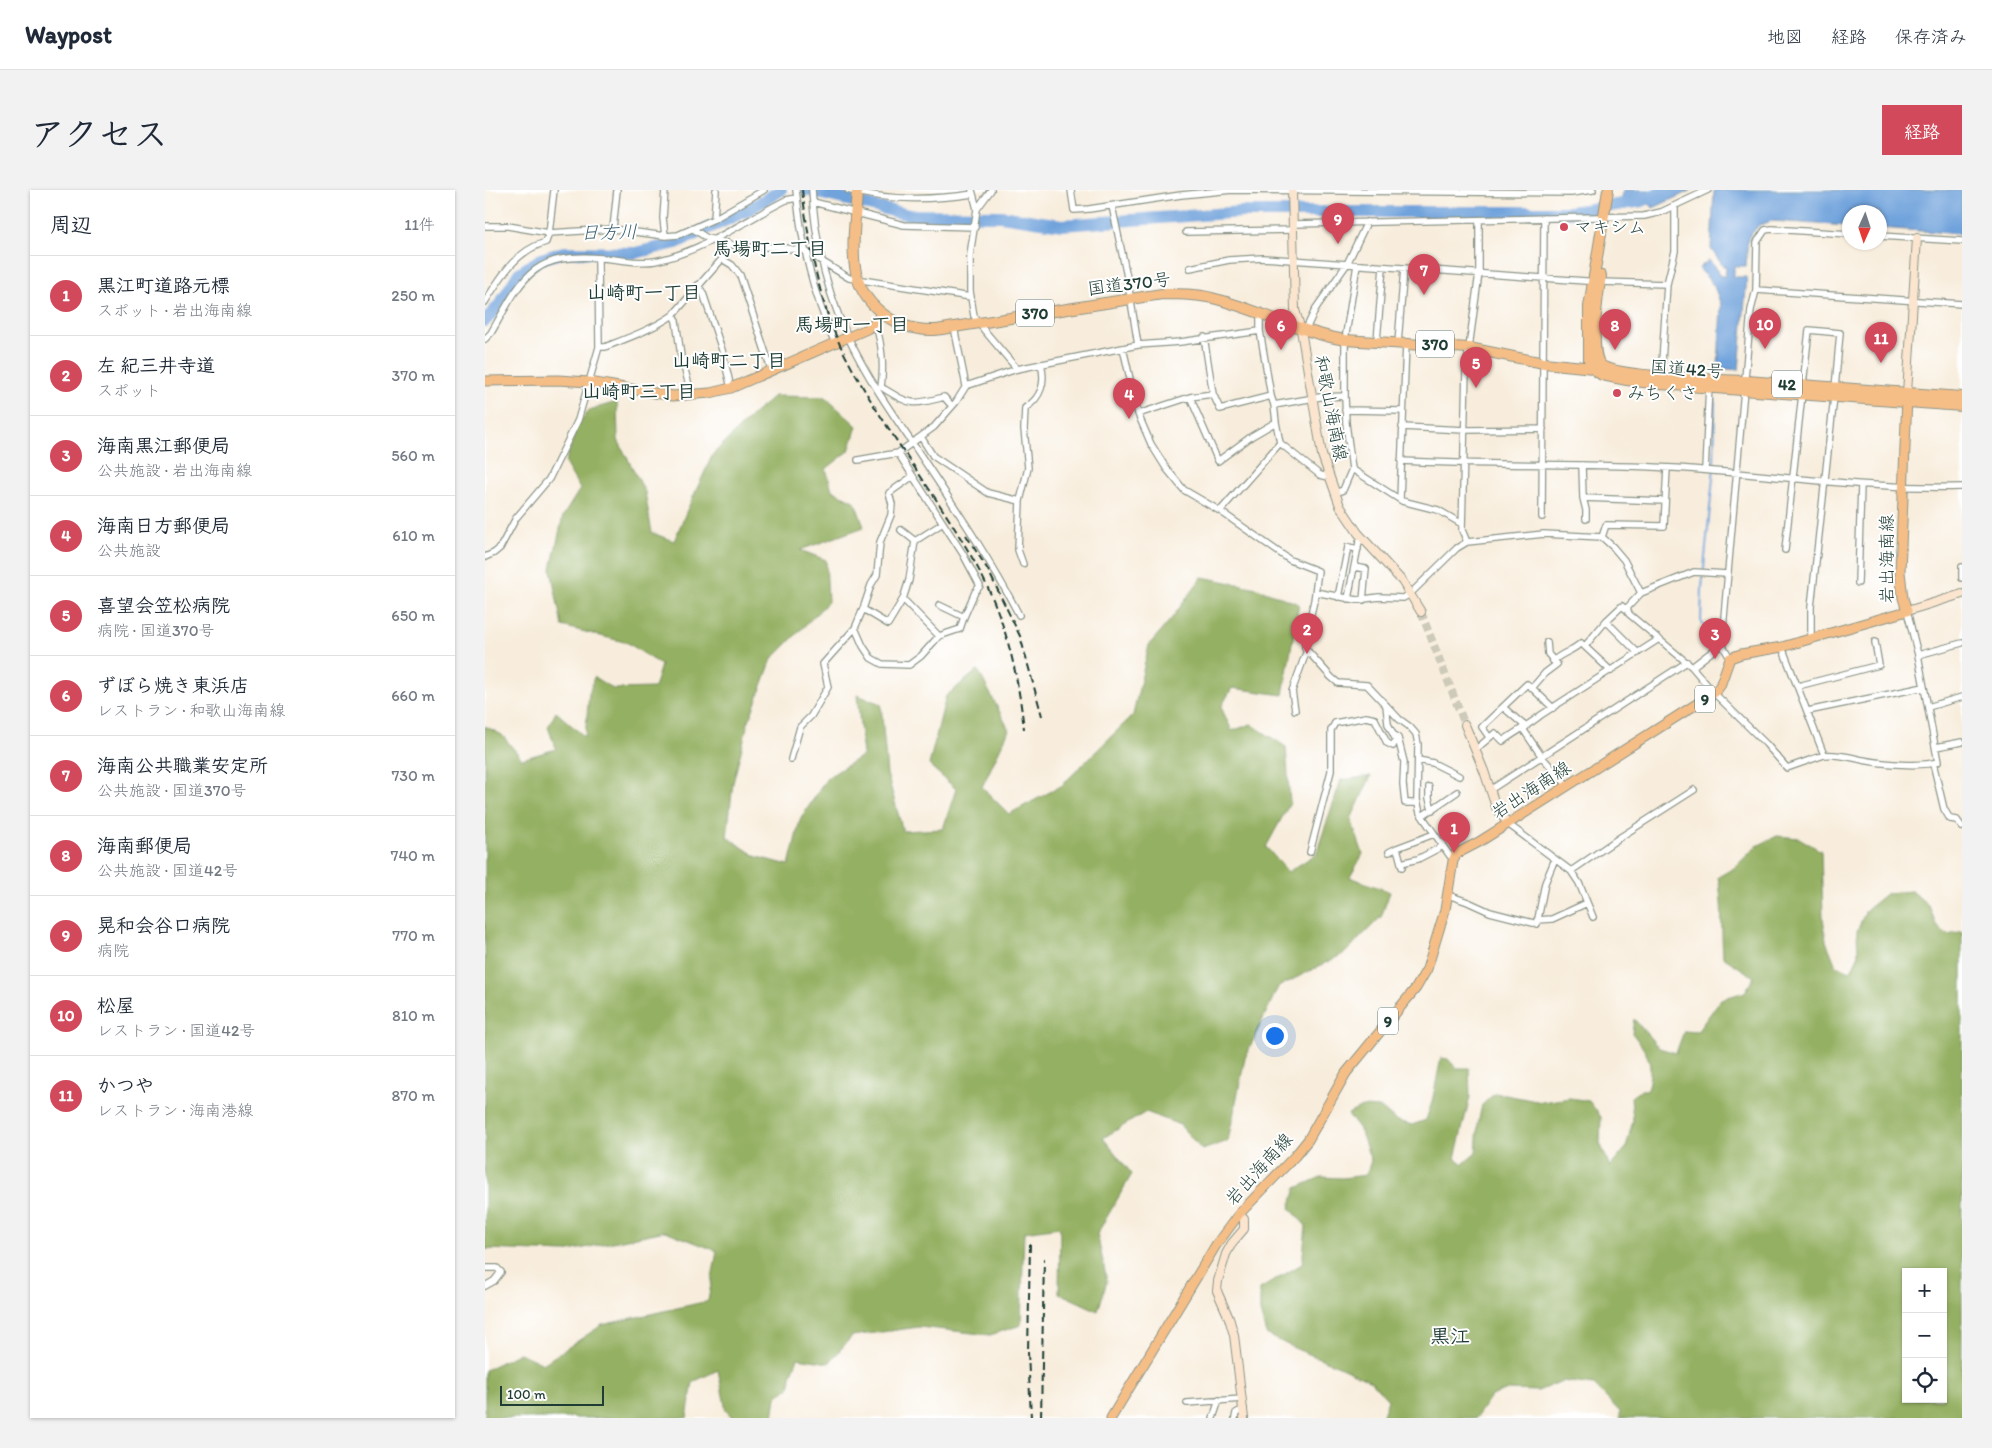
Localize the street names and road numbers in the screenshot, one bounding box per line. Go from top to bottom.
street label: 国道370号 [1086,268,1172,300]
road number: 370 [1016,300,1054,326]
road number: 370 [1416,330,1454,358]
street label: 和歌山海南線 [1310,353,1352,463]
street label: 国道42号 [1649,355,1725,383]
road number: 42 [1772,370,1802,398]
street label: 岩出海南線 [1876,514,1898,604]
road number: 9 [1695,686,1715,712]
street label: 岩出海南線 [1487,756,1575,824]
road number: 9 [1378,1008,1398,1034]
street label: 岩出海南線 [1221,1128,1297,1210]

